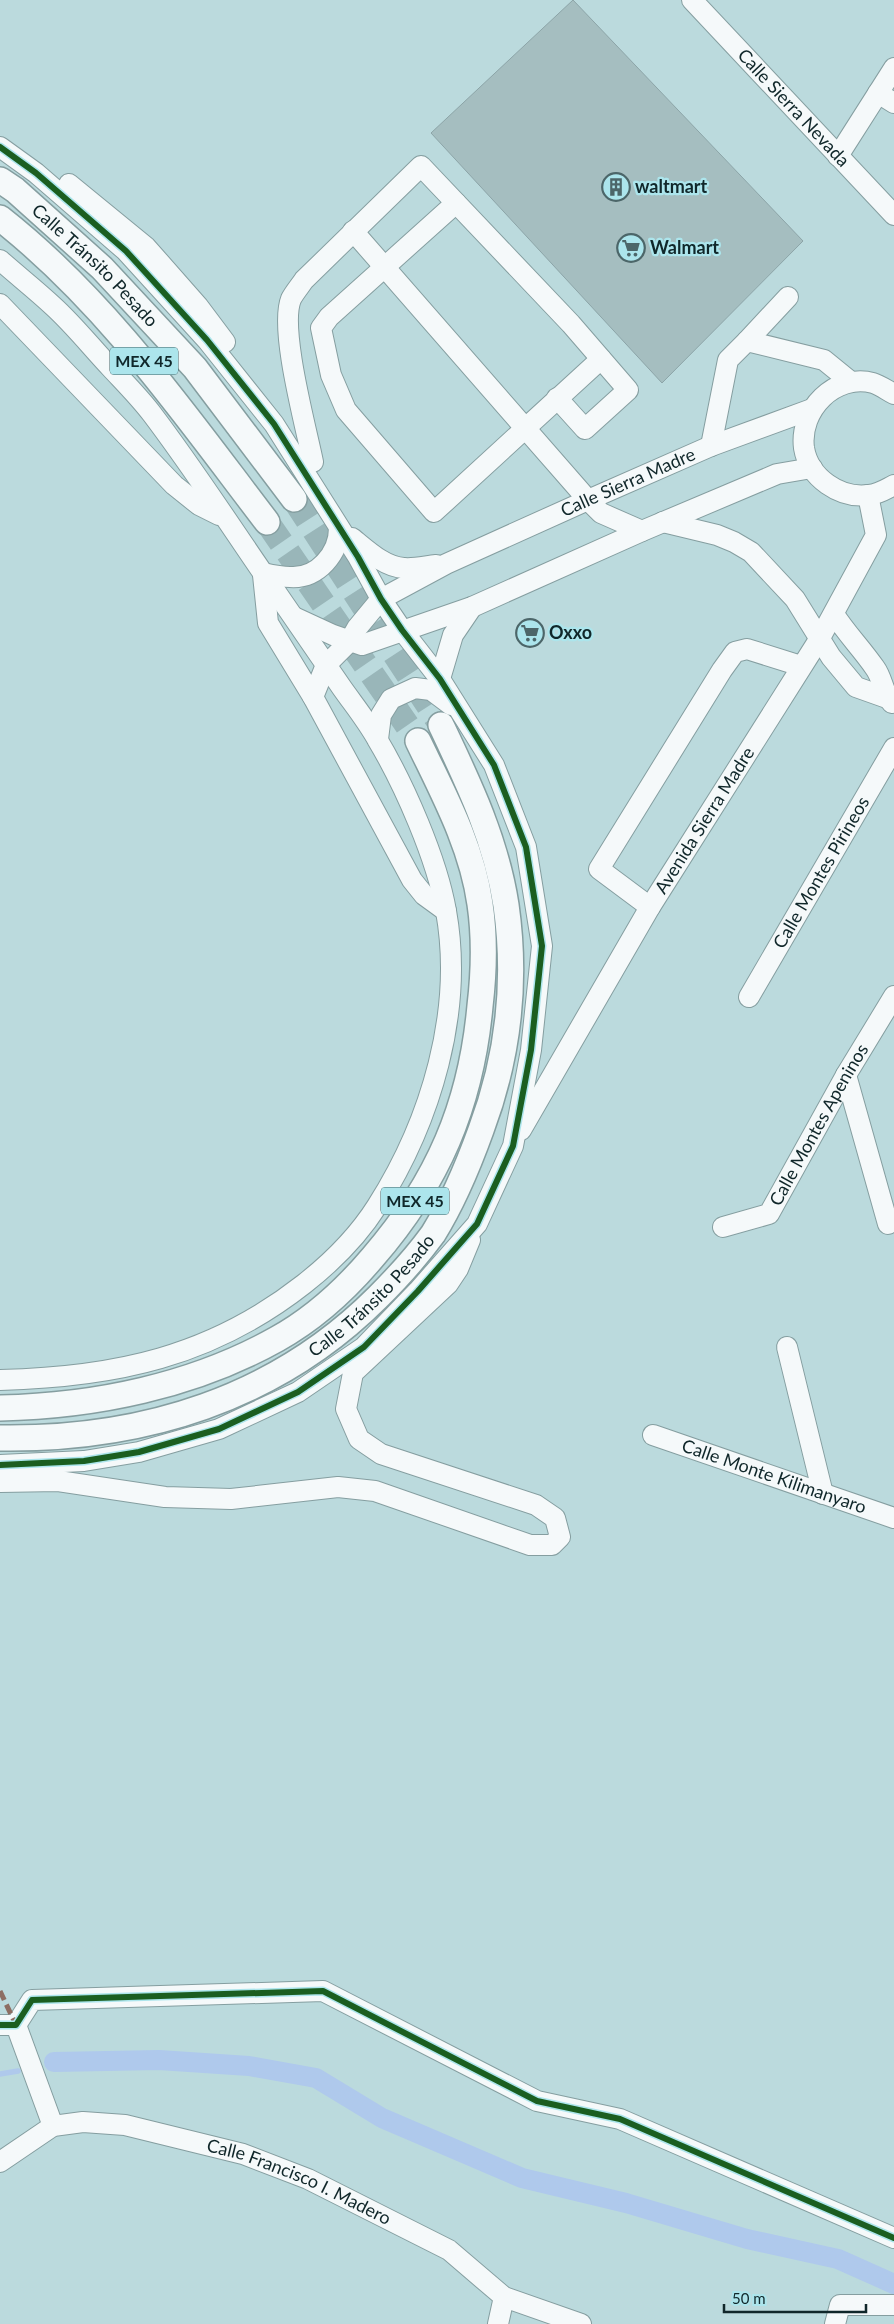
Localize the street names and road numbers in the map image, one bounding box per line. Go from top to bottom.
street label: Calle Sierra Nevada [733,44,855,171]
street label: Calle Tránsito Pesado [28,199,163,331]
road number: MEX 45 [110,348,178,374]
street label: Calle Sierra Madre [557,442,698,521]
street label: Avenida Sierra Madre [649,742,758,897]
street label: Calle Montes Pirineos [768,792,874,952]
street label: Calle Montes Apeninos [764,1039,872,1209]
road number: MEX 45 [381,1188,449,1214]
street label: Calle Tránsito Pesado [304,1230,439,1361]
street label: Calle Monte Kilimanyaro [679,1434,869,1518]
street label: Calle Francisco I. Madero [205,2134,395,2229]

